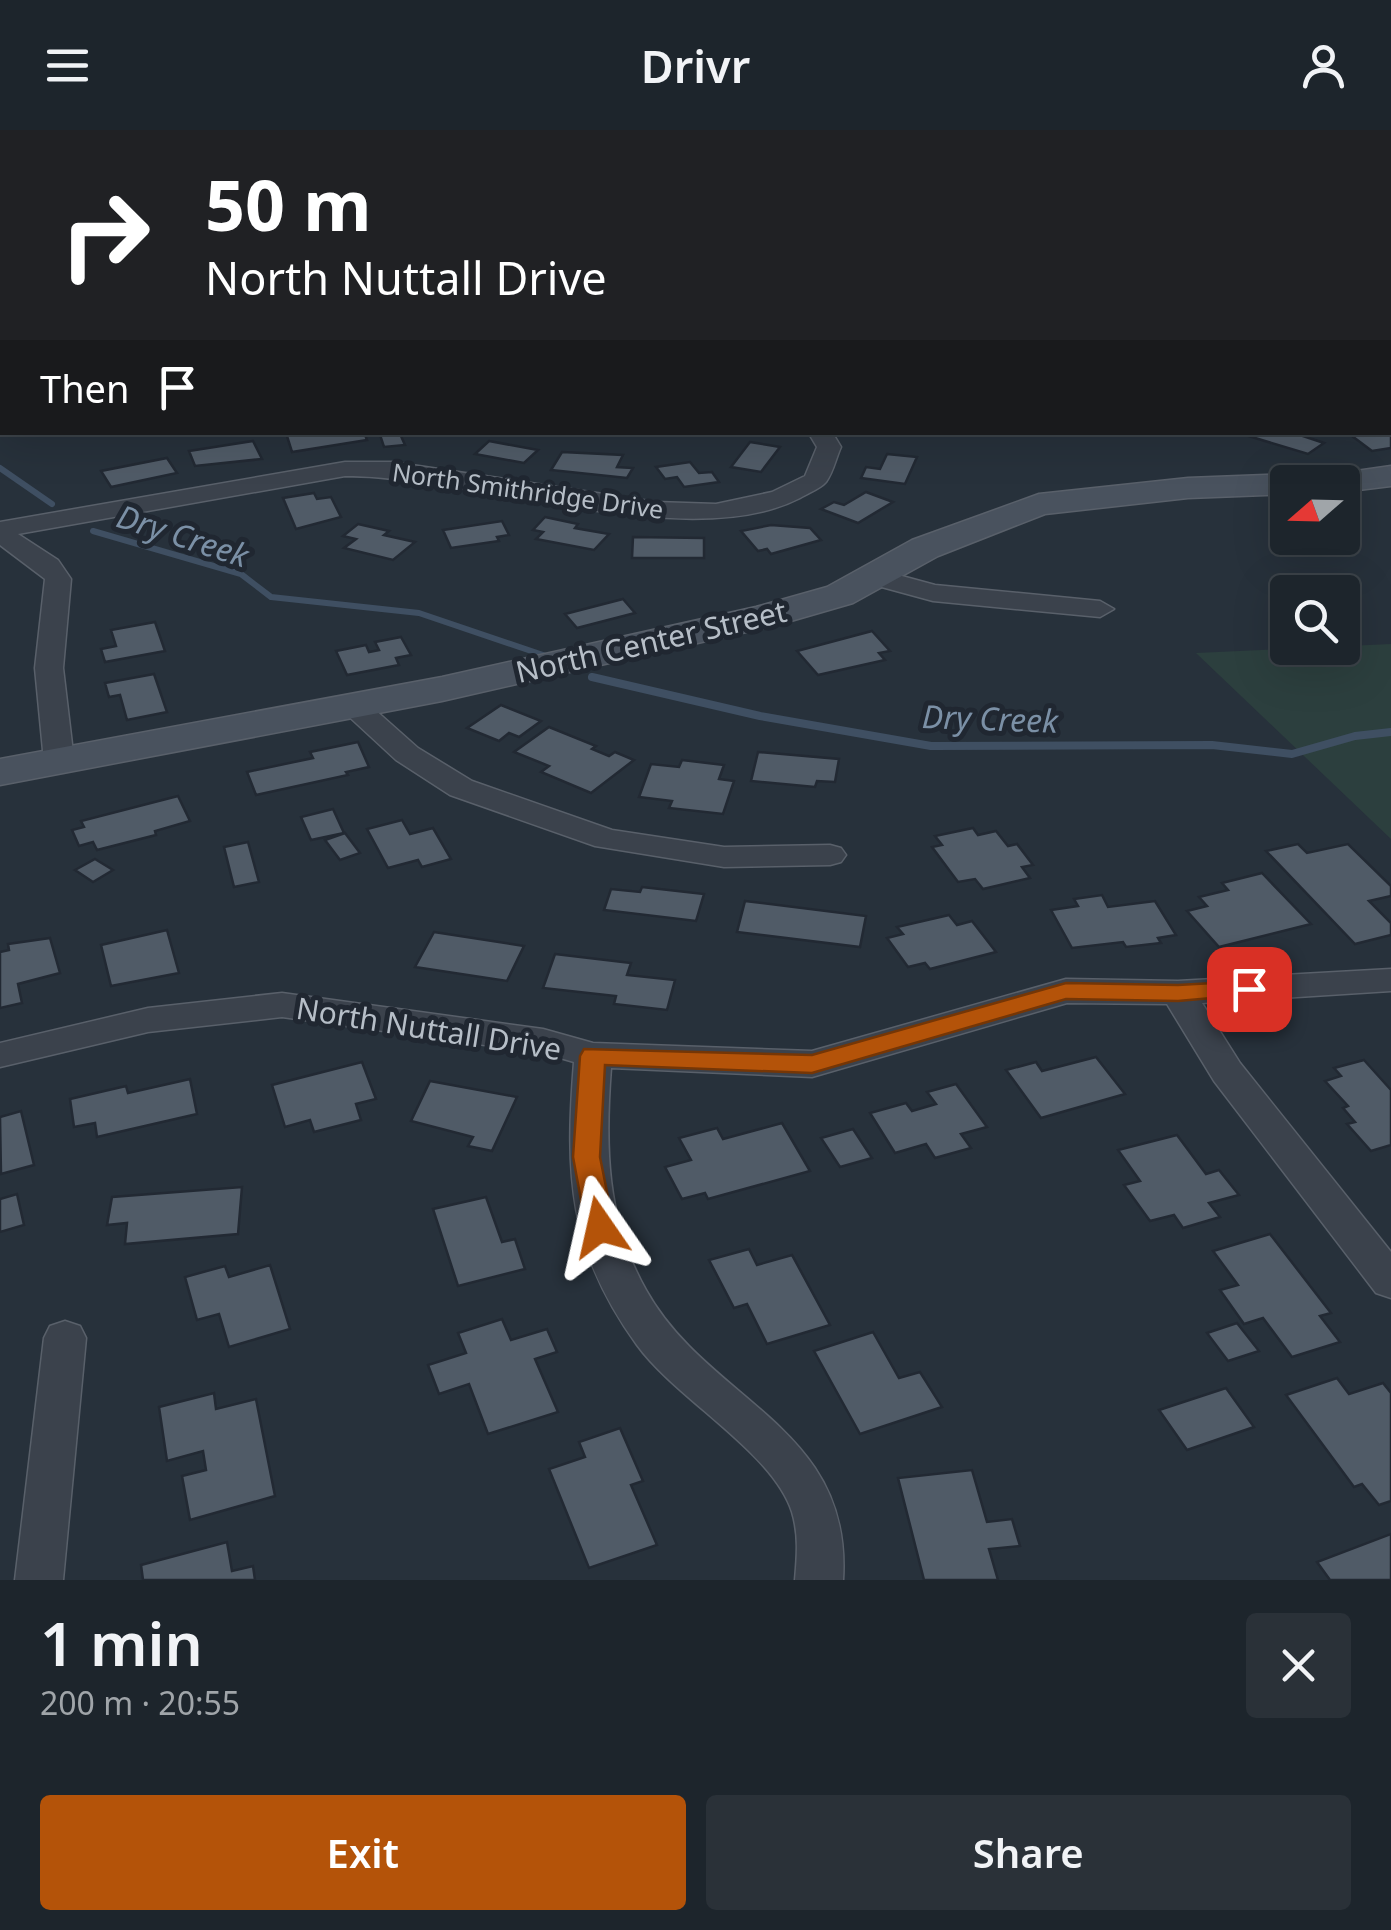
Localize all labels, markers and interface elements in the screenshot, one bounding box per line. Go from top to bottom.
text: Drivr [641,35,750,96]
icon: menu [40,38,95,93]
icon: person [1296,38,1351,93]
text: 50 m [205,156,372,252]
icon: right [40,170,170,300]
text: North Nuttall Drive [205,247,607,308]
icon: arrive [150,360,205,415]
text: Then [40,362,130,414]
street label: North Smithridge Drive [390,454,666,526]
north arrow [1270,465,1360,555]
map controls [1270,465,1360,665]
water label: Dry Creek [112,494,255,577]
button: search [1270,575,1360,665]
street label: North Center Street [512,590,791,692]
water label: Dry Creek [921,694,1060,742]
pin [1207,947,1292,1032]
icon: arrive [1222,962,1277,1017]
street label: North Nuttall Drive [294,987,564,1069]
position arrow [548,1175,652,1279]
text: 1 min [40,1602,203,1684]
button: close [1246,1613,1351,1718]
text: 200 m · 20:55 [40,1681,240,1724]
button: Exit [40,1795,686,1910]
button: Share [706,1795,1351,1910]

